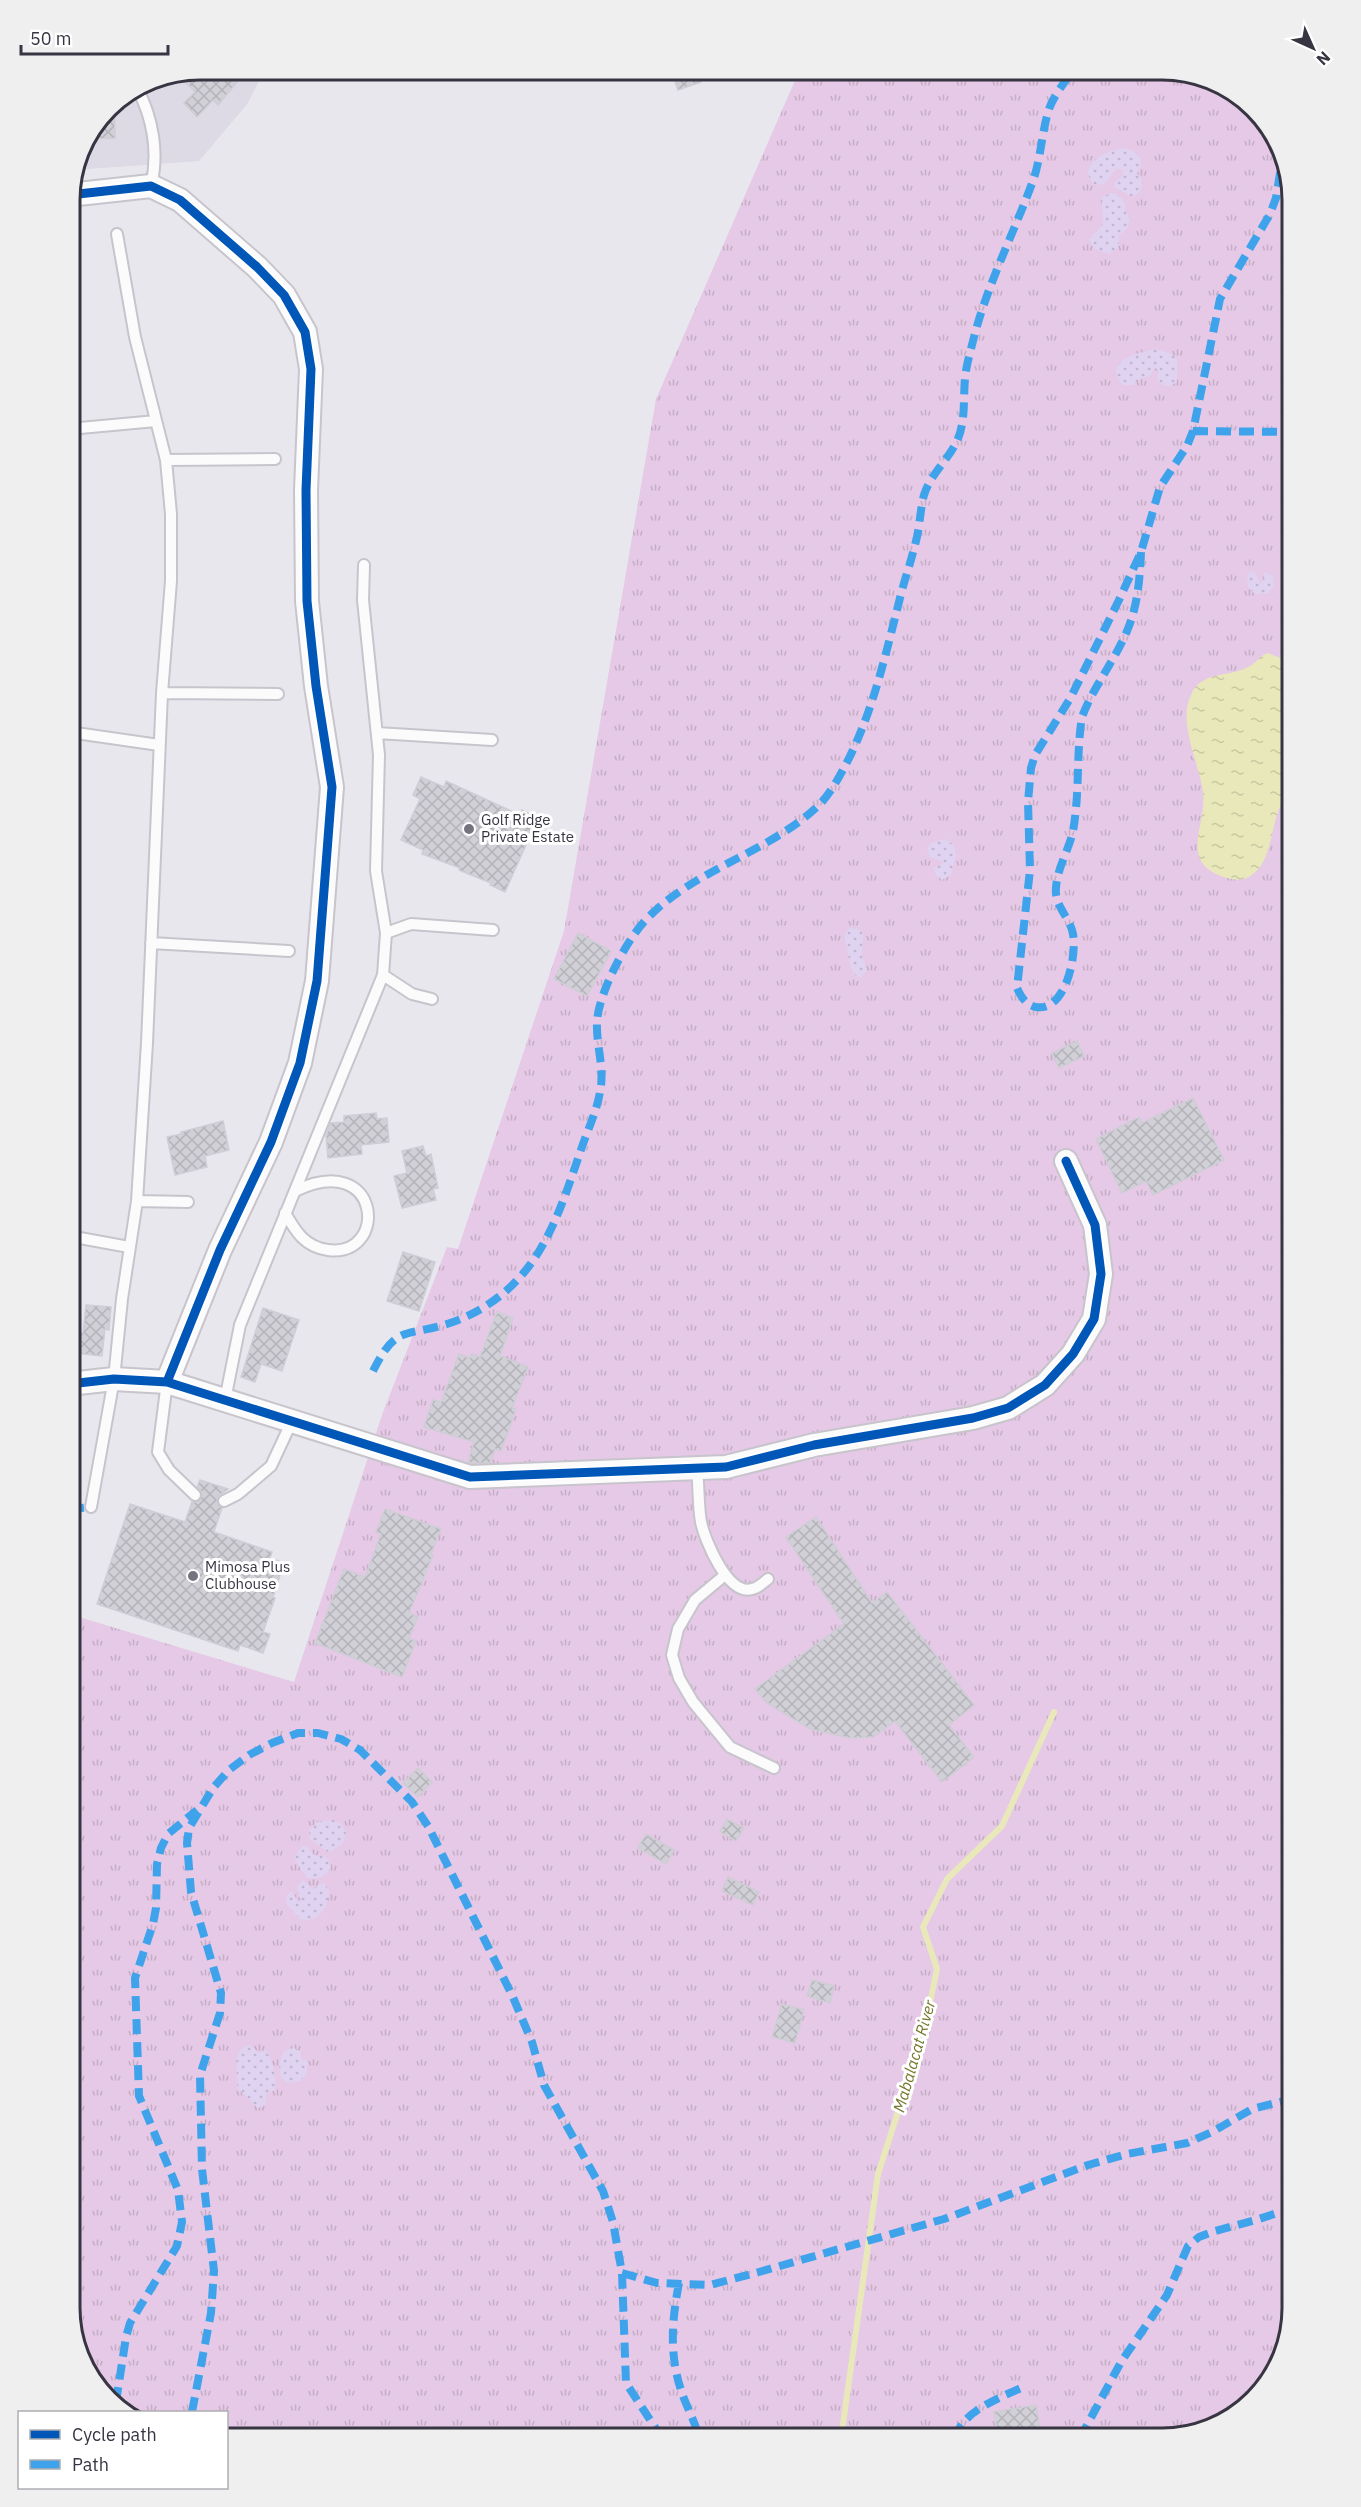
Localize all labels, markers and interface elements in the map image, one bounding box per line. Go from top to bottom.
scale bar [21,18,168,56]
north arrow [1283,18,1343,78]
text: 50 m [30,27,72,50]
text: N [1312,47,1335,70]
place label: Golf Ridge Private Estate [481,810,574,846]
marker: Golf Ridge Private Estate [462,822,476,836]
place label: Mimosa Plus Clubhouse [205,1557,290,1593]
marker: Mimosa Plus Clubhouse [186,1569,200,1583]
water label: Mabalacat River [888,1997,940,2114]
legend [18,2411,228,2489]
text: Cycle path [72,2423,157,2446]
text: Path [72,2453,109,2476]

